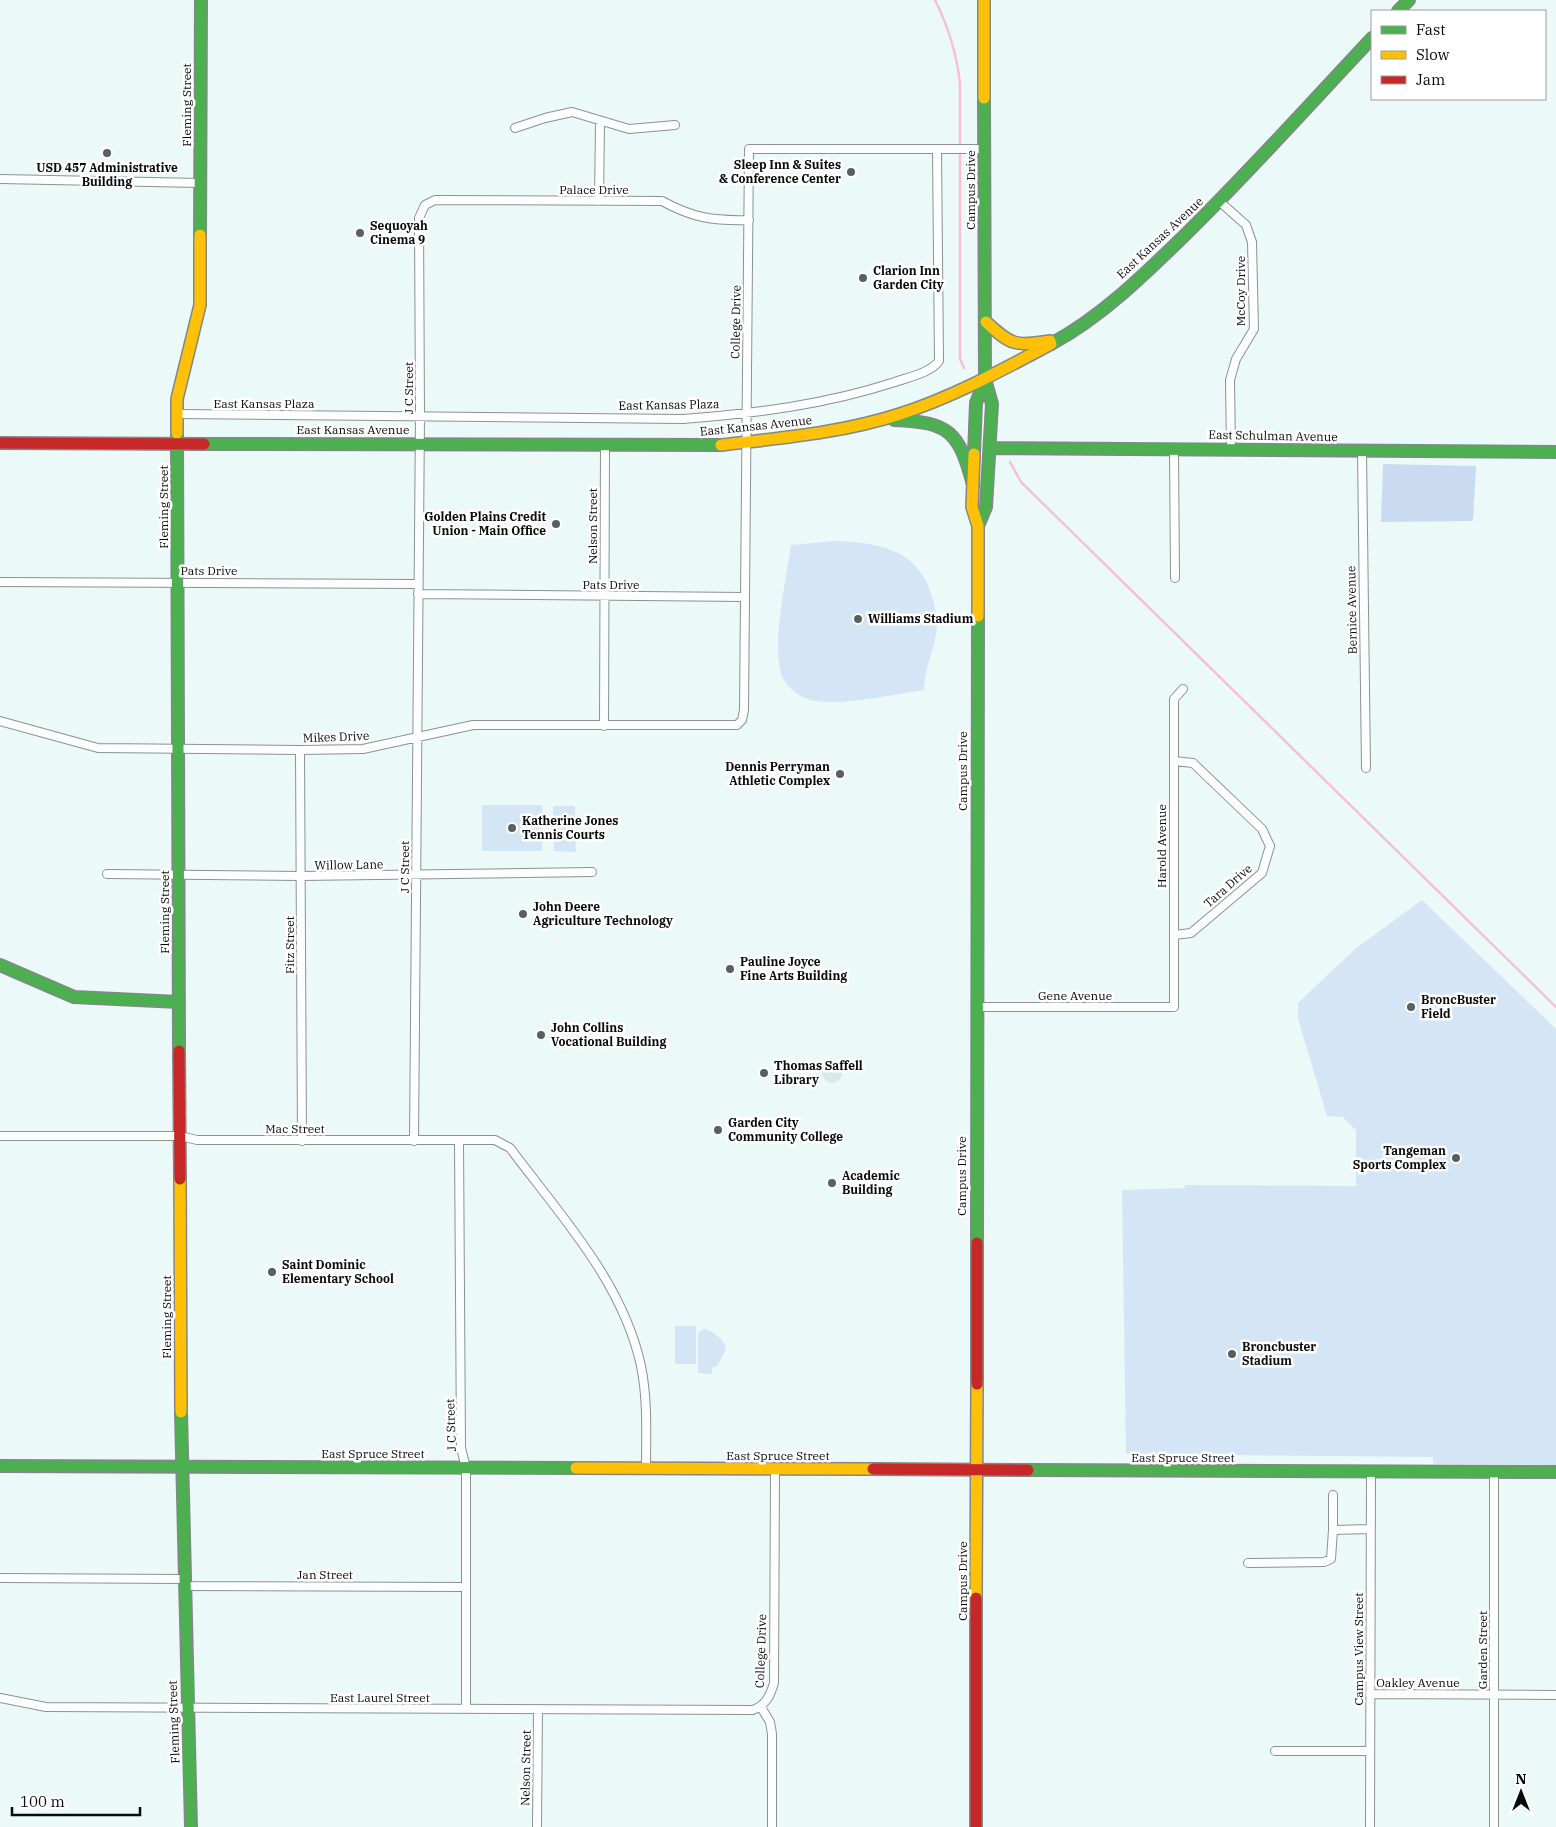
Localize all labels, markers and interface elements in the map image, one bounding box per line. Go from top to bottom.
legend [1371,10,1546,100]
text: Fast [1416,20,1446,39]
text: Slow [1416,45,1450,64]
street label: Fleming Street [179,63,194,147]
text: Jam [1416,70,1445,89]
marker: USD 457 Administrative Building [101,147,113,159]
street label: Campus Drive [963,150,978,230]
place label: Sleep Inn & Suites & Conference Center [719,157,841,186]
place label: USD 457 Administrative Building [36,160,178,189]
marker: Sleep Inn & Suites & Conference Center [845,166,857,178]
street label: Palace Drive [559,182,629,197]
street label: East Kansas Avenue [1113,194,1206,282]
place label: Sequoyah Cinema 9 [370,218,428,247]
marker: Sequoyah Cinema 9 [354,227,366,239]
street label: McCoy Drive [1233,256,1248,326]
place label: Clarion Inn Garden City [873,263,944,292]
marker: Clarion Inn Garden City [857,272,869,284]
street label: College Drive [727,285,744,359]
street label: J C Street [401,362,416,414]
street label: East Kansas Plaza [214,396,315,411]
street label: East Kansas Plaza [618,396,720,413]
street label: East Kansas Avenue [699,412,813,439]
street label: East Kansas Avenue [297,422,409,437]
street label: East Schulman Avenue [1208,427,1338,444]
street label: Fleming Street [156,465,171,549]
street label: Nelson Street [585,488,600,564]
place label: Golden Plains Credit Union - Main Office [424,509,547,538]
marker: Golden Plains Credit Union - Main Office [550,518,562,530]
street label: Pats Drive [181,563,237,578]
street label: Bernice Avenue [1343,566,1360,654]
street label: Pats Drive [583,577,639,592]
place label: Williams Stadium [868,611,974,626]
marker: Williams Stadium [852,613,864,625]
street label: Mikes Drive [303,728,369,745]
street label: Campus Drive [955,731,970,811]
place label: Dennis Perryman Athletic Complex [725,759,830,788]
marker: Dennis Perryman Athletic Complex [834,768,846,780]
street label: Harold Avenue [1154,804,1169,888]
place label: Katherine Jones Tennis Courts [522,813,618,842]
marker: Katherine Jones Tennis Courts [506,822,518,834]
street label: J C Street [397,841,412,893]
street label: Willow Lane [314,856,384,873]
street label: Tara Drive [1201,861,1255,911]
street label: Fleming Street [157,870,172,954]
place label: John Deere Agriculture Technology [533,899,673,928]
marker: John Deere Agriculture Technology [517,908,529,920]
street label: Fitz Street [282,916,297,974]
place label: Pauline Joyce Fine Arts Building [740,954,847,983]
marker: Pauline Joyce Fine Arts Building [724,963,736,975]
street label: Gene Avenue [1038,988,1112,1003]
place label: BroncBuster Field [1421,992,1496,1021]
marker: BroncBuster Field [1405,1001,1417,1013]
place label: John Collins Vocational Building [551,1020,666,1049]
marker: John Collins Vocational Building [535,1029,547,1041]
place label: Thomas Saffell Library [774,1058,863,1087]
marker: Thomas Saffell Library [758,1067,770,1079]
place label: Garden City Community College [728,1115,843,1144]
street label: Mac Street [265,1121,325,1136]
marker: Garden City Community College [712,1124,724,1136]
street label: Campus Drive [954,1136,969,1216]
place label: Tangeman Sports Complex [1353,1143,1446,1172]
marker: Tangeman Sports Complex [1450,1152,1462,1164]
place label: Academic Building [842,1168,900,1197]
marker: Academic Building [826,1177,838,1189]
place label: Saint Dominic Elementary School [282,1257,394,1286]
marker: Saint Dominic Elementary School [266,1266,278,1278]
street label: Fleming Street [159,1275,174,1359]
place label: Broncbuster Stadium [1242,1339,1316,1368]
marker: Broncbuster Stadium [1226,1348,1238,1360]
street label: J C Street [442,1398,459,1452]
street label: East Spruce Street [321,1446,425,1461]
street label: East Spruce Street [726,1448,830,1463]
street label: East Spruce Street [1131,1450,1235,1465]
street label: Campus Drive [955,1541,970,1621]
street label: Jan Street [297,1567,353,1582]
street label: Campus View Street [1351,1593,1366,1705]
street label: Garden Street [1475,1611,1490,1689]
street label: College Drive [752,1614,769,1688]
street label: Oakley Avenue [1376,1675,1460,1690]
street label: Fleming Street [165,1680,182,1764]
street label: East Laurel Street [330,1690,430,1705]
street label: Nelson Street [517,1730,534,1806]
north arrow [1496,1767,1546,1817]
text: N [1515,1770,1527,1788]
scale bar [12,1784,140,1816]
text: 100 m [20,1792,65,1811]

